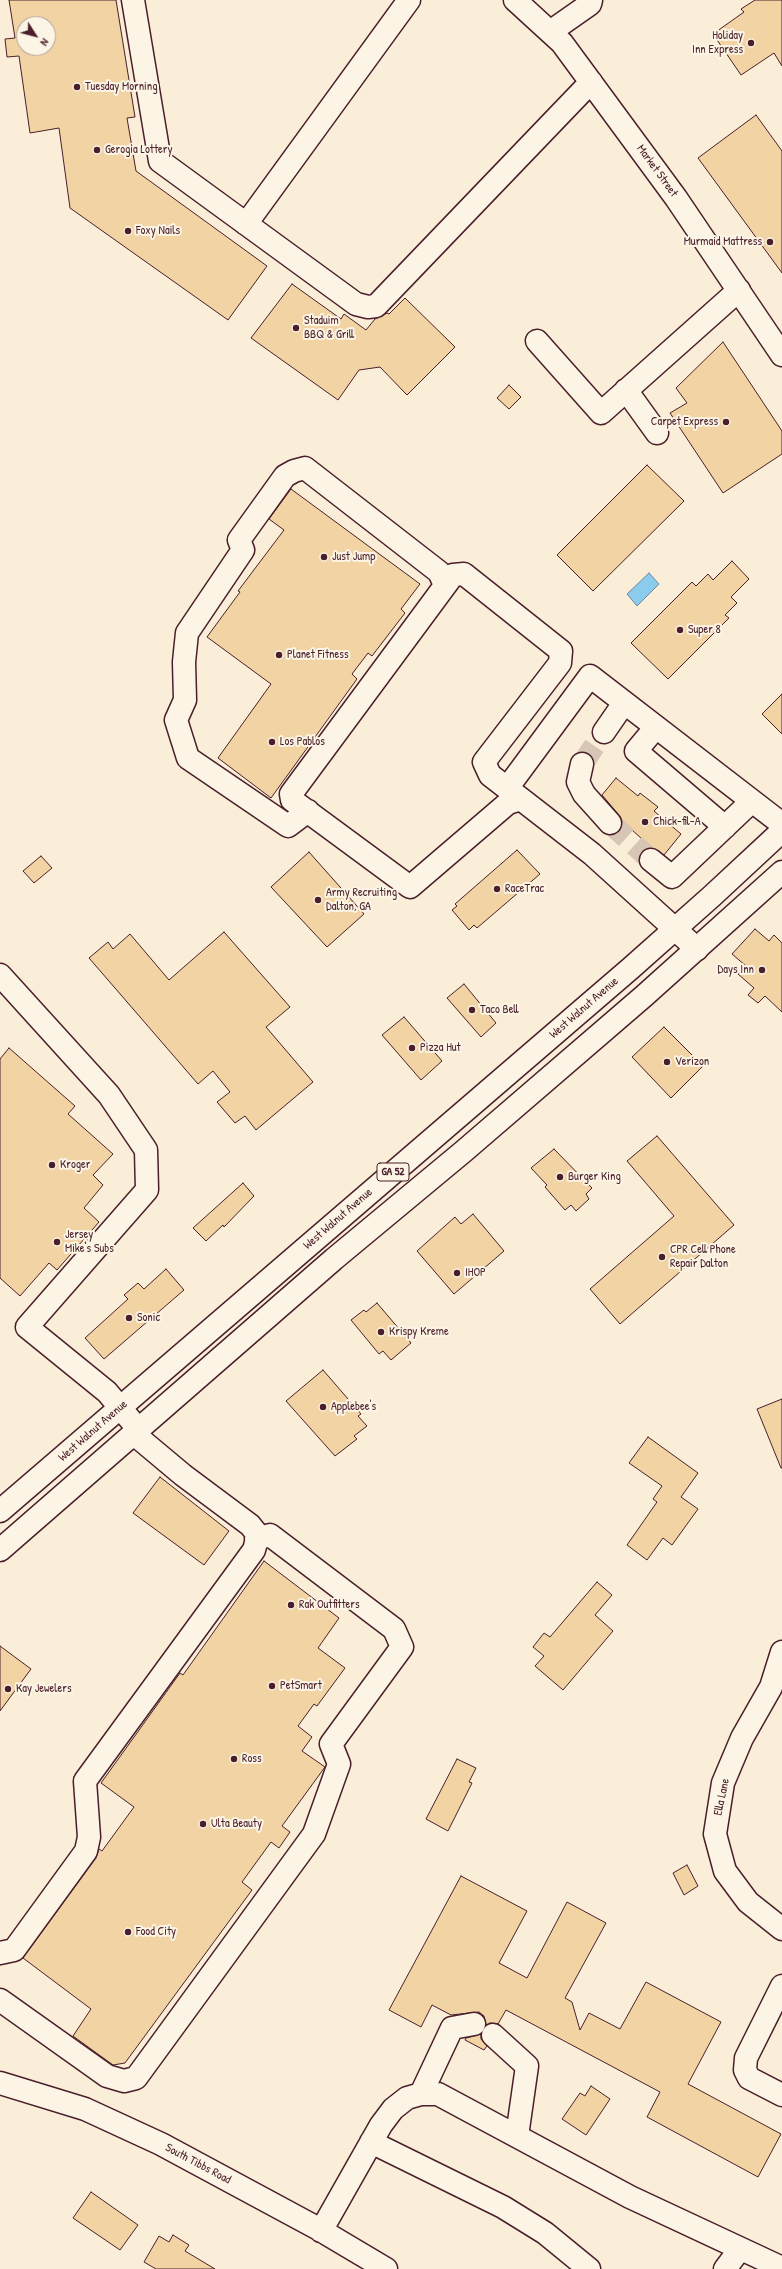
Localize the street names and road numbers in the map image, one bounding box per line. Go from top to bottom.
street label: Market Street [633,142,681,200]
street label: West Walnut Avenue [547,974,621,1042]
road number: GA 52 [377,1163,409,1181]
street label: West Walnut Avenue [301,1185,375,1253]
street label: West Walnut Avenue [56,1397,130,1465]
street label: Ella Lane [711,1777,733,1817]
street label: South Tibbs Road [163,2141,233,2187]

